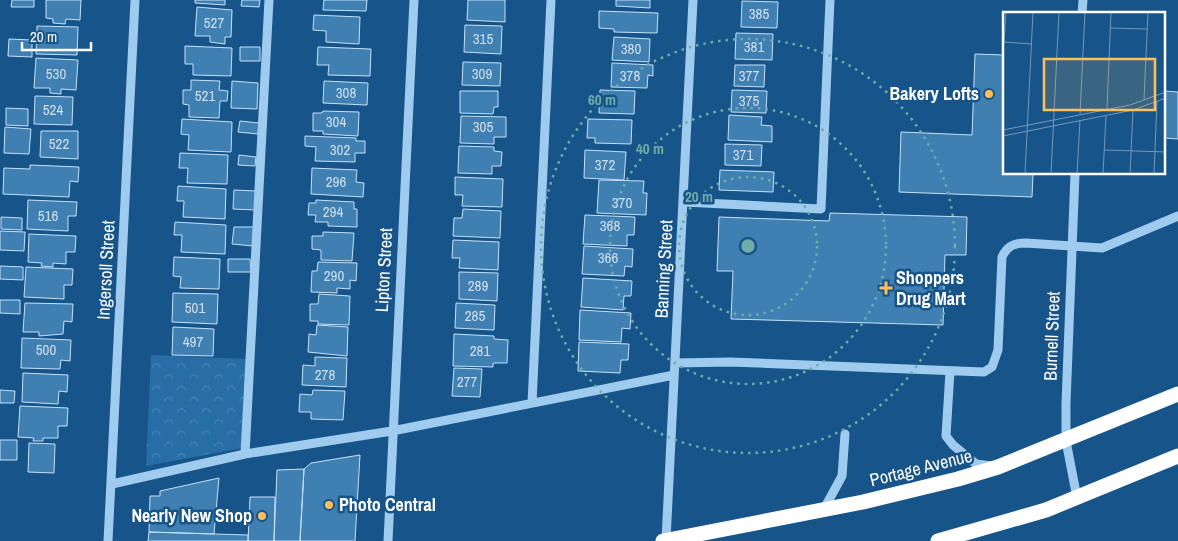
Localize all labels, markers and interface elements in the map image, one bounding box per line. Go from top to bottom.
house number: 385 [749,3,769,24]
house number: 527 [204,12,224,33]
inset map [1003,12,1166,175]
scale bar [22,20,91,52]
text: 20 m [30,26,57,47]
house number: 315 [473,28,493,49]
house number: 381 [744,36,764,57]
house number: 380 [621,38,641,59]
house number: 530 [46,63,66,84]
house number: 309 [472,63,492,84]
house number: 378 [620,65,640,86]
house number: 377 [739,65,759,86]
place label: Bakery Lofts [890,81,979,106]
house number: 308 [336,82,356,103]
house number: 521 [195,85,215,106]
marker: Bakery Lofts [983,88,995,100]
text: 60 m [588,89,616,110]
house number: 375 [739,90,759,111]
house number: 524 [43,99,63,120]
house number: 304 [326,111,346,132]
house number: 305 [473,116,493,137]
house number: 522 [49,133,69,154]
text: 40 m [636,138,664,159]
house number: 302 [330,139,350,160]
house number: 371 [733,144,753,165]
house number: 372 [595,154,615,175]
house number: 296 [326,171,346,192]
text: 20 m [685,186,713,207]
house number: 370 [612,192,632,213]
house number: 294 [323,201,343,222]
house number: 516 [38,205,58,226]
house number: 368 [600,215,620,236]
street label: Banning Street [648,219,679,319]
street label: Ingersoll Street [90,220,121,320]
street label: Lipton Street [369,227,398,313]
centre of rings [739,237,757,255]
house number: 366 [598,247,618,268]
house number: 290 [324,265,344,286]
place label: Shoppers Drug Mart [896,265,966,311]
house number: 289 [468,275,488,296]
marker: Shoppers Drug Mart [880,282,892,294]
street label: Burnell Street [1037,291,1066,381]
house number: 501 [185,297,205,318]
house number: 285 [465,305,485,326]
house number: 497 [183,331,203,352]
house number: 500 [36,339,56,360]
house number: 281 [470,340,490,361]
house number: 278 [315,364,335,385]
house number: 277 [457,371,477,392]
street label: Portage Avenue [867,443,975,492]
place label: Photo Central [339,492,436,517]
marker: Photo Central [323,499,335,511]
place label: Nearly New Shop [131,503,252,528]
marker: Nearly New Shop [256,510,268,522]

